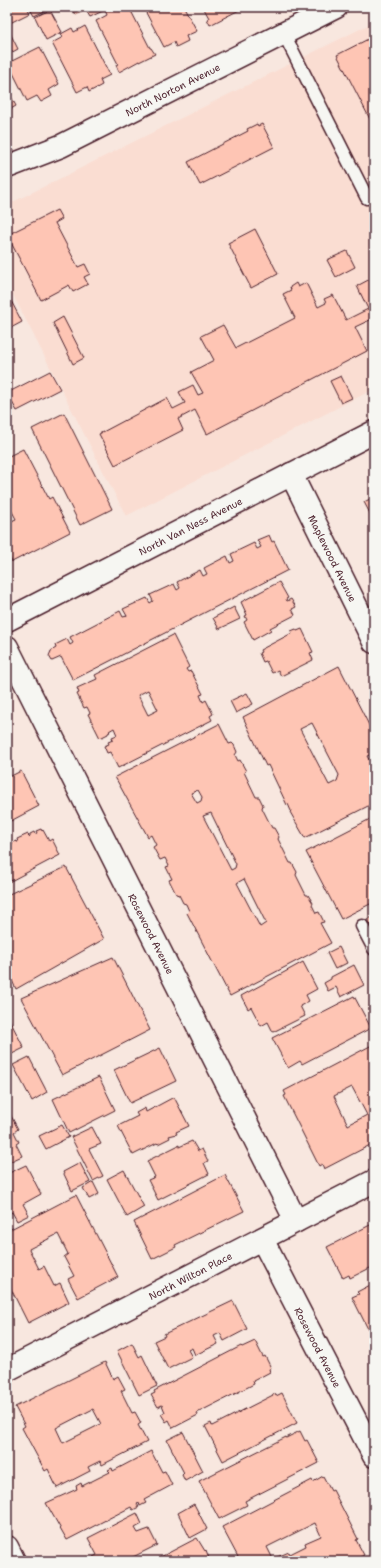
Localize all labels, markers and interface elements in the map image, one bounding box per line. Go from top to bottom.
street label: North Norton Avenue [123,60,223,119]
street label: North Van Ness Avenue [136,494,245,559]
street label: Maplewood Avenue [305,513,359,605]
street label: Rosewood Avenue [125,891,177,977]
street label: North Wilton Place [146,1249,235,1303]
street label: Rosewood Avenue [291,1305,344,1390]

